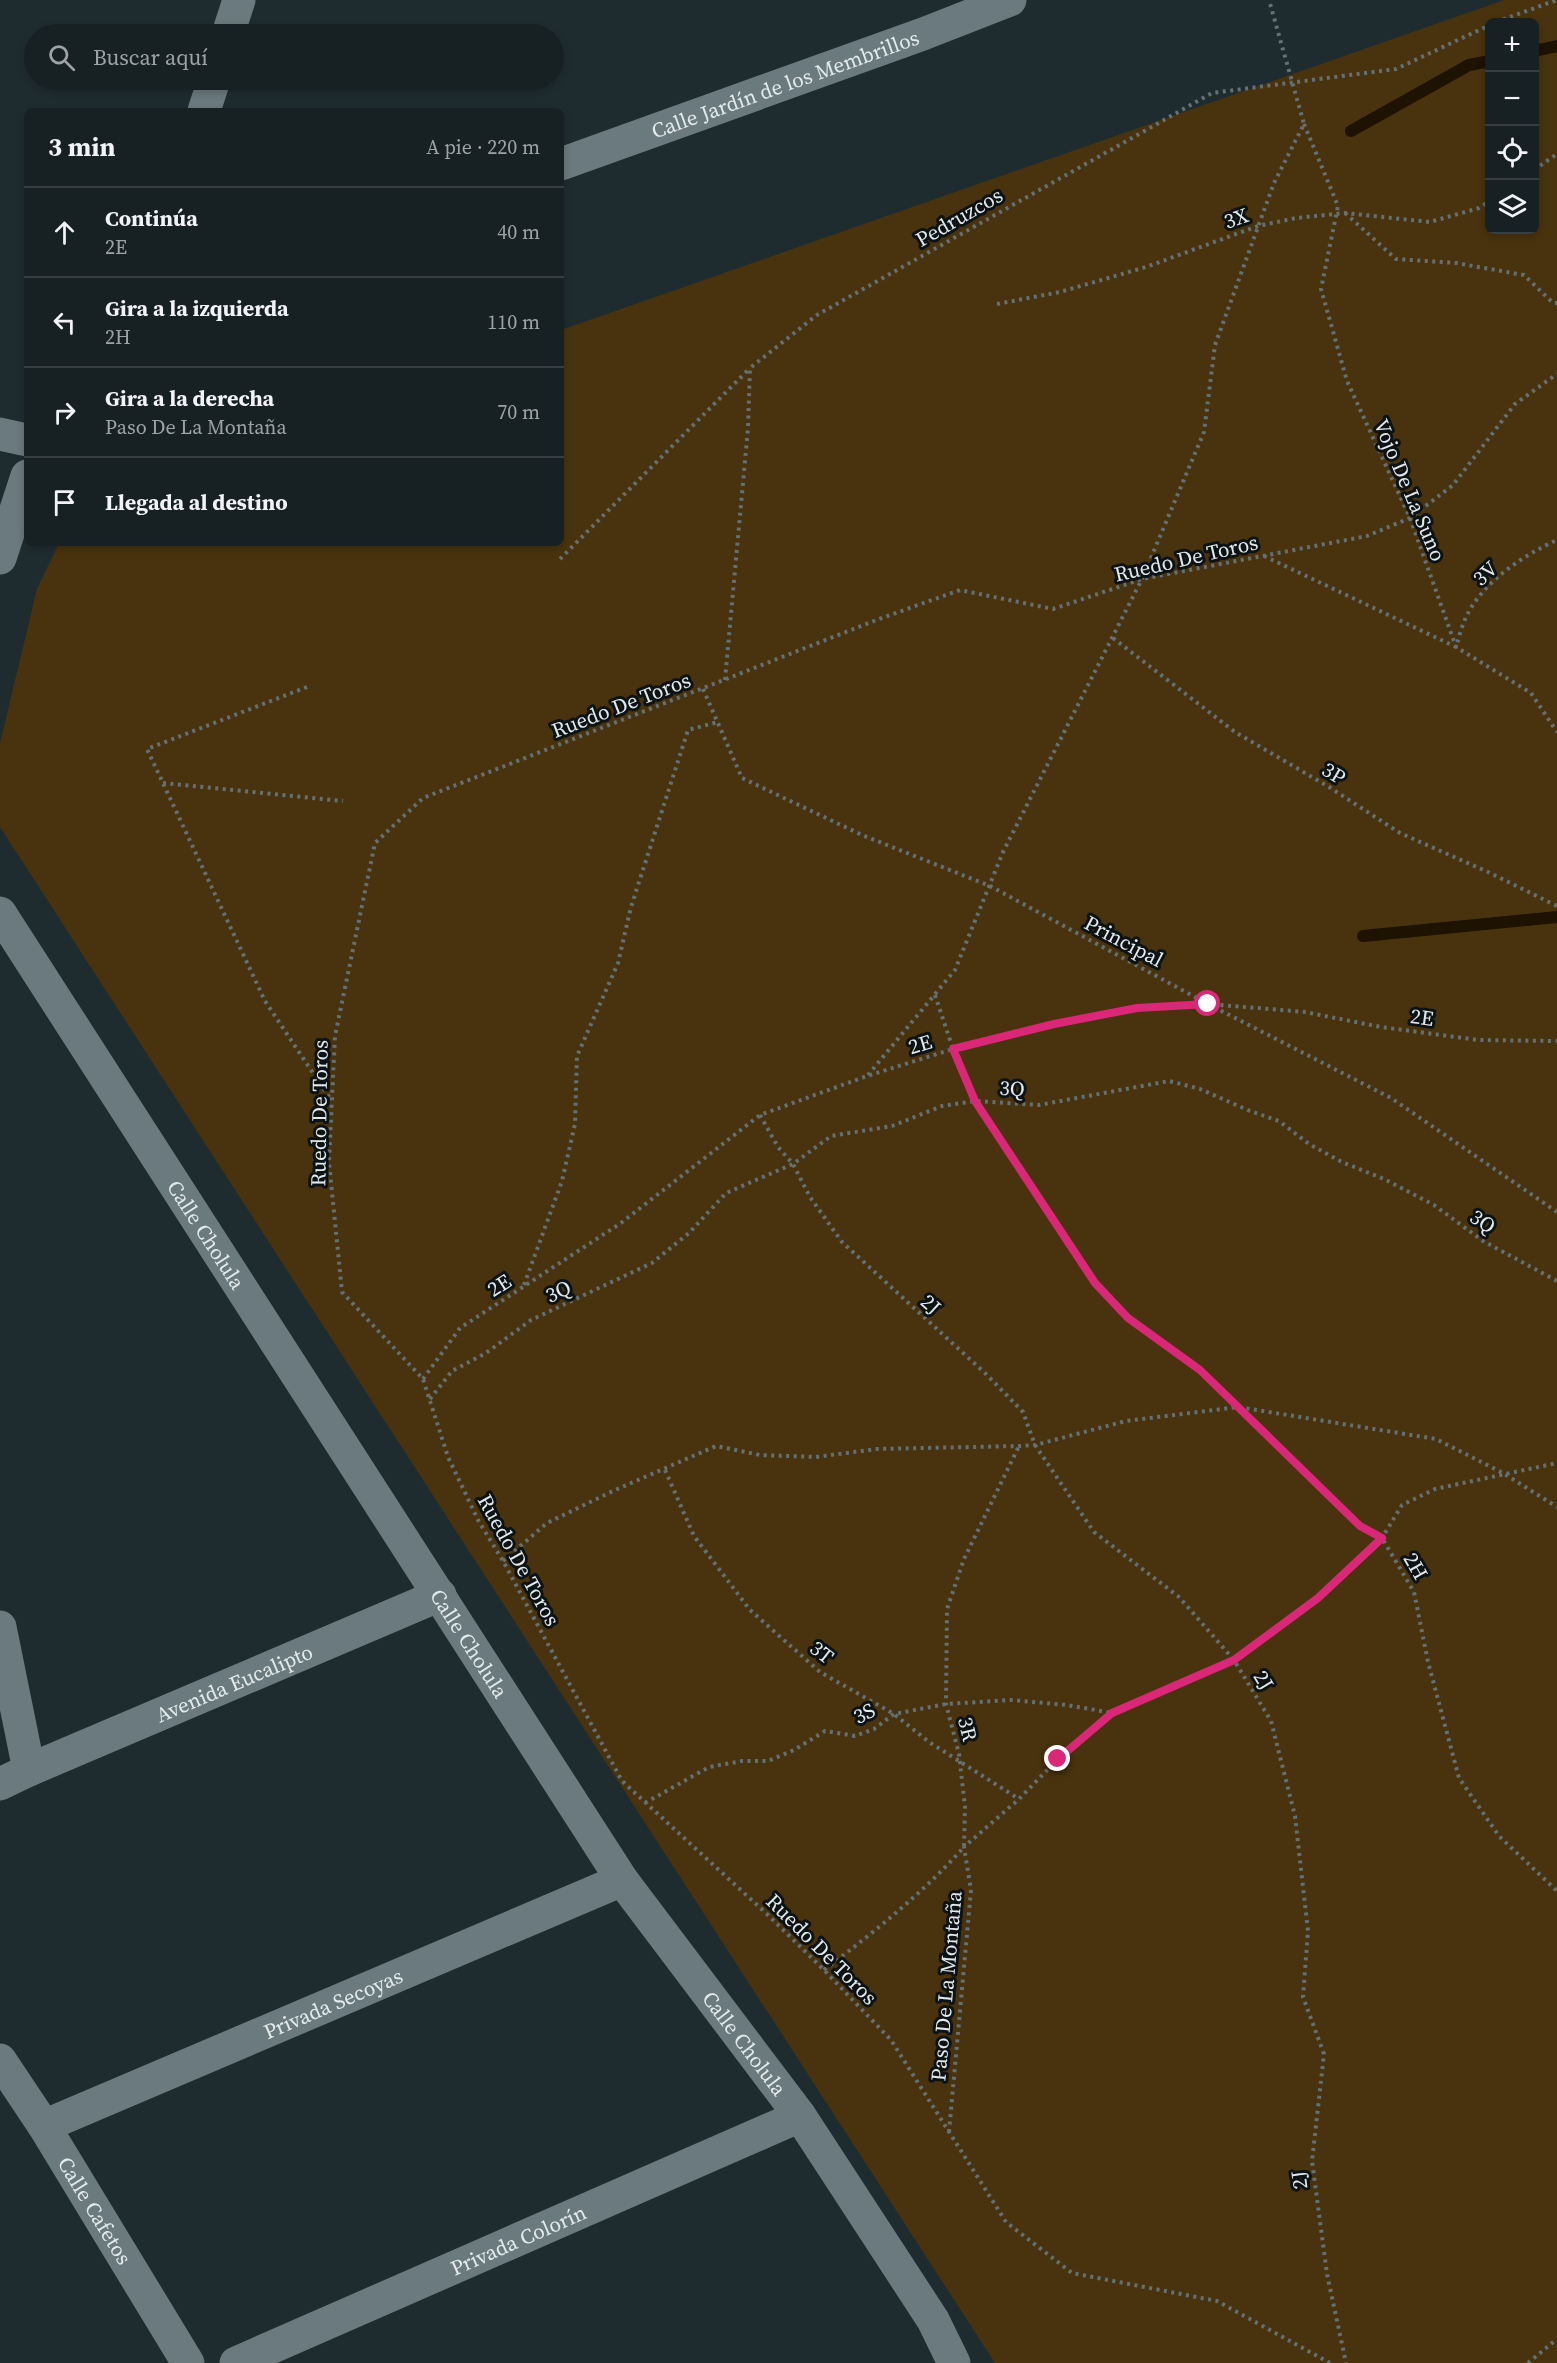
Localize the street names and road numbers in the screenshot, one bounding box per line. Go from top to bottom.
street label: Calle Jardín de los Membrillos [647,22,923,145]
street label: Pedruzcos [910,180,1008,254]
street label: 3X [1220,200,1252,236]
street label: Vojo De La Suno [1367,414,1453,566]
street label: Ruedo De Toros [1111,527,1261,589]
street label: 3V [1466,554,1504,592]
street label: Ruedo De Toros [547,665,695,745]
street label: 3P [1317,755,1351,791]
street label: Principal [1079,908,1169,974]
street label: 2E [1409,1001,1435,1033]
street label: 2E [905,1027,935,1061]
street label: Ruedo De Toros [303,1039,335,1187]
street label: 3Q [999,1073,1025,1103]
street label: Calle Cholula [161,1174,253,1295]
street label: 3Q [1464,1202,1502,1240]
street label: 2E [481,1267,517,1303]
street label: 3Q [540,1272,576,1310]
street label: 2J [914,1287,948,1321]
street label: Ruedo De Toros [471,1489,567,1631]
street label: 2H [1397,1547,1435,1585]
street label: Calle Cholula [424,1583,516,1703]
street label: 3T [804,1633,840,1671]
street label: Avenida Eucalipto [151,1636,317,1729]
street label: 2J [1247,1665,1281,1695]
street label: 3S [848,1695,880,1731]
street label: 3R [951,1714,985,1745]
street label: Ruedo De Toros [760,1887,884,2011]
street label: Paso De La Montaña [923,1889,969,2082]
street label: Privada Secoyas [259,1961,407,2045]
street label: Calle Cholula [696,1985,794,2102]
street label: Calle Cafetos [51,2151,139,2270]
street label: 2J [1283,2169,1315,2191]
street label: Privada Colorín [446,2197,591,2282]

